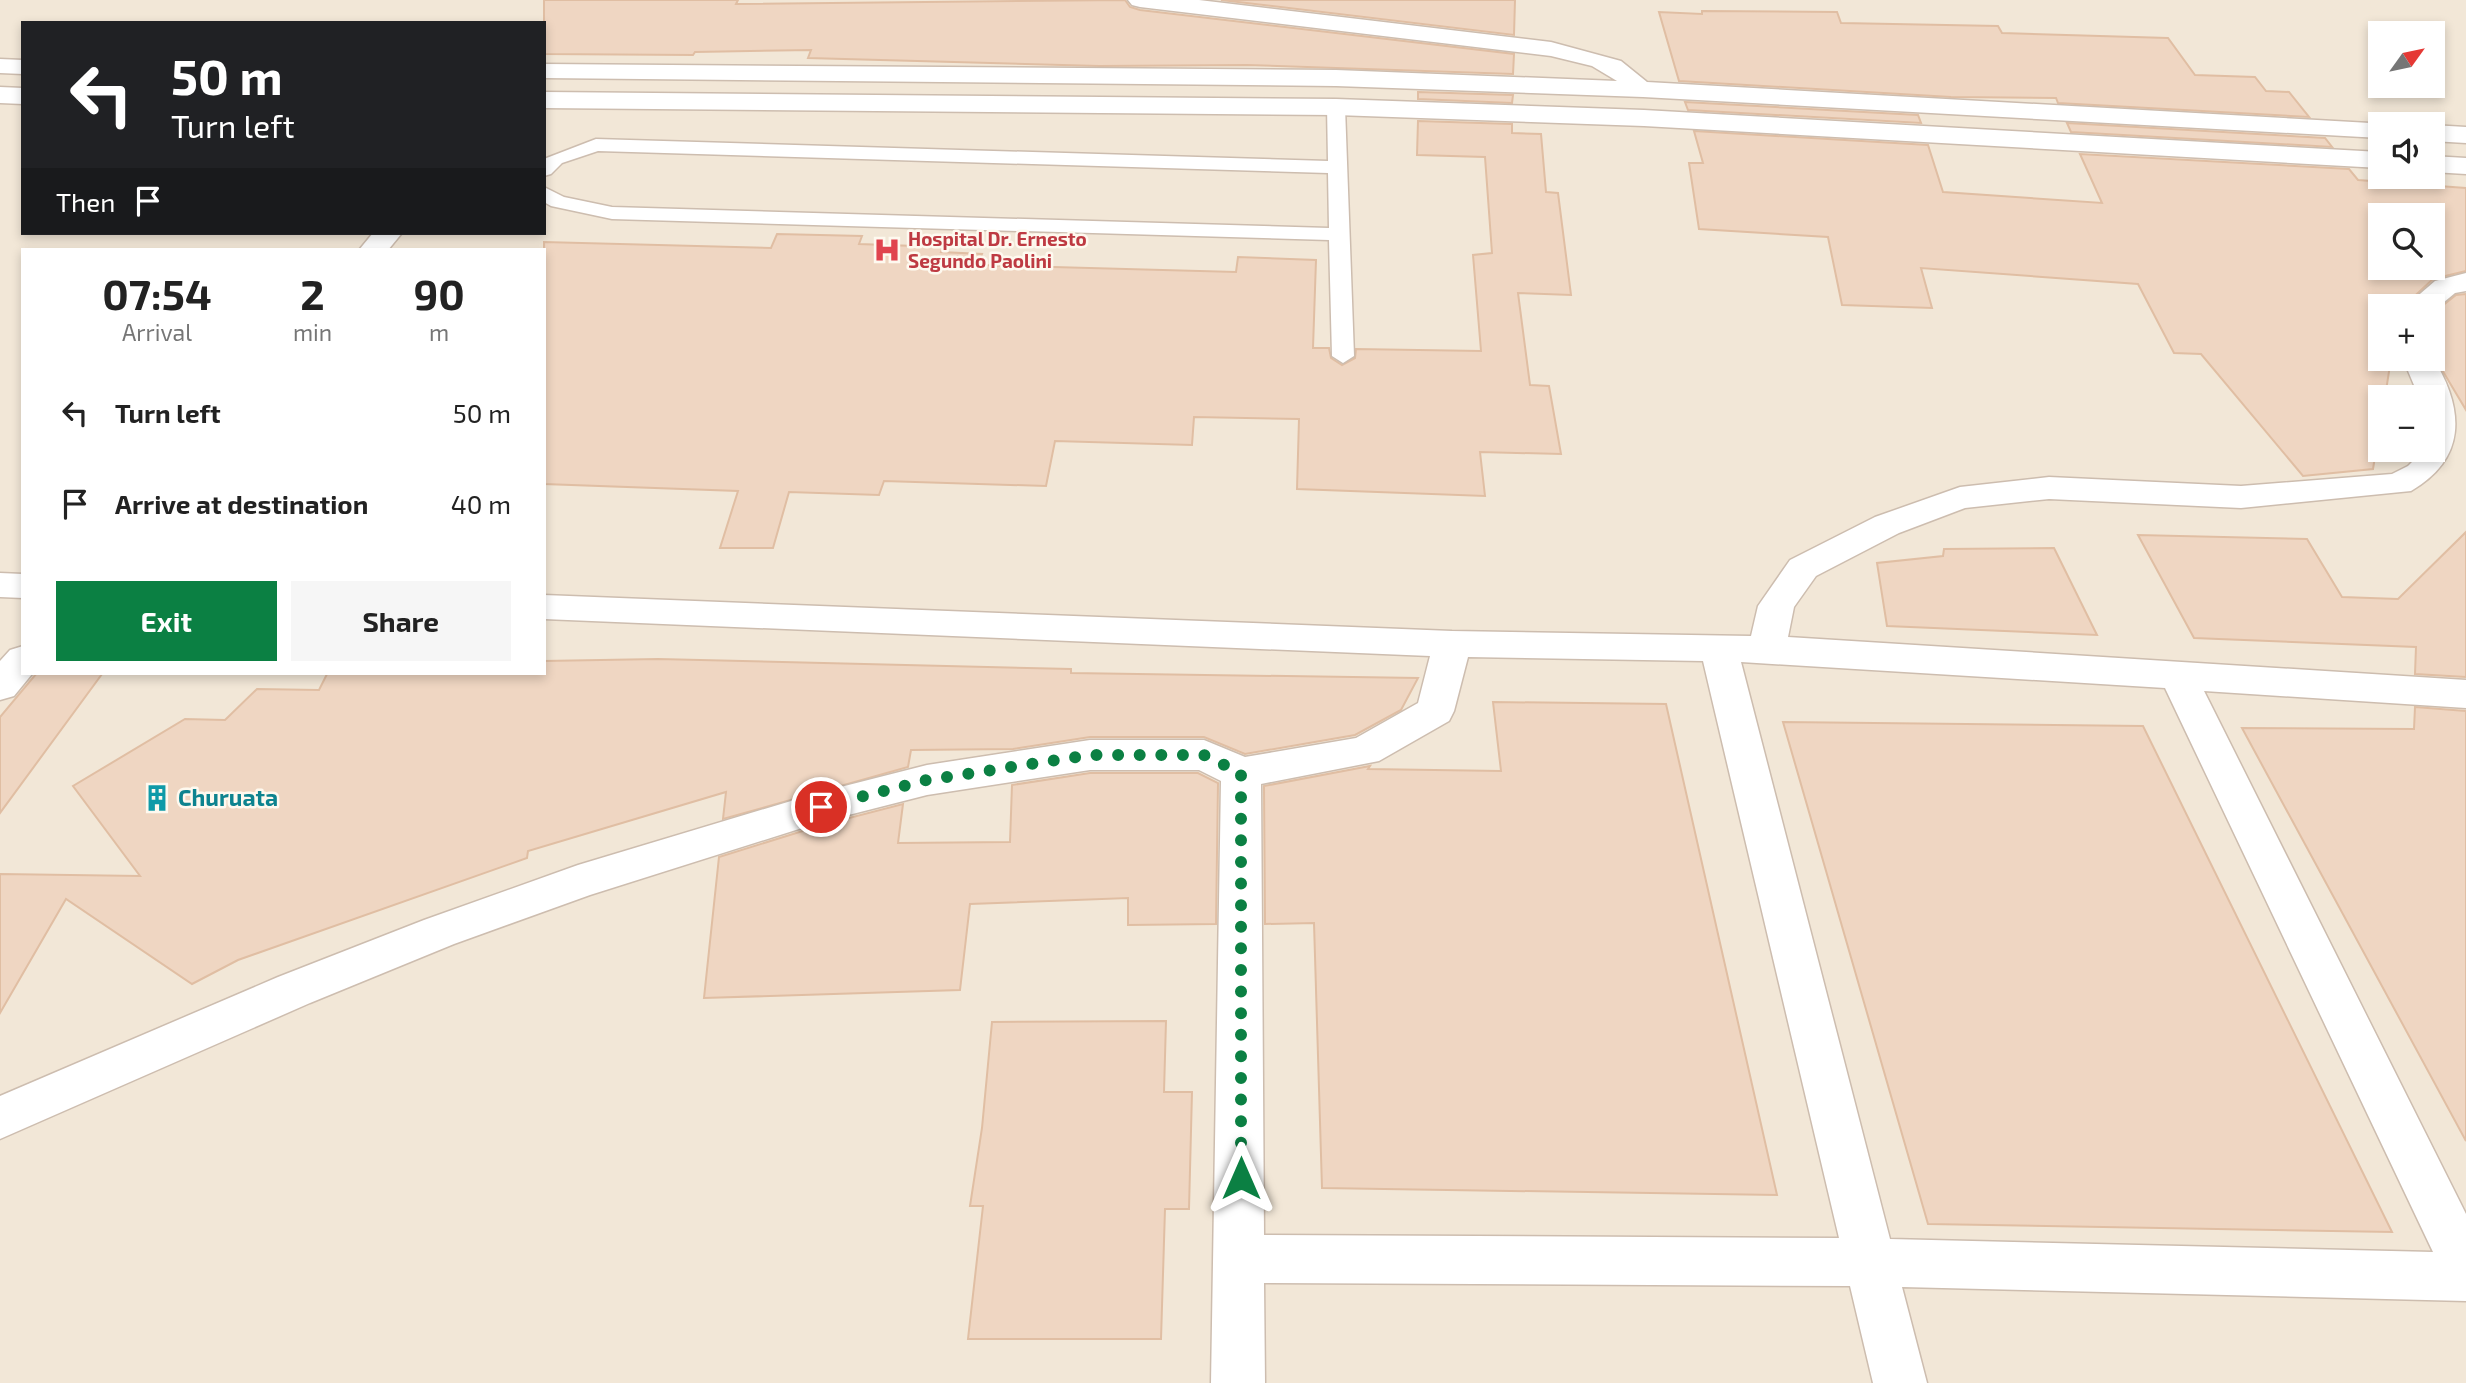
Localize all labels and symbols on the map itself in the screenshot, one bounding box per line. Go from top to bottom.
north arrow [2368,21,2445,98]
place label: Hospital Dr. Ernesto Segundo Paolini [908,227,1087,272]
hospital icon: Hospital Dr. Ernesto Segundo Paolini [872,235,902,265]
pin [791,777,851,837]
building icon: Churuata [142,783,172,813]
place label: Churuata [178,783,278,811]
position arrow [1204,1141,1278,1215]

